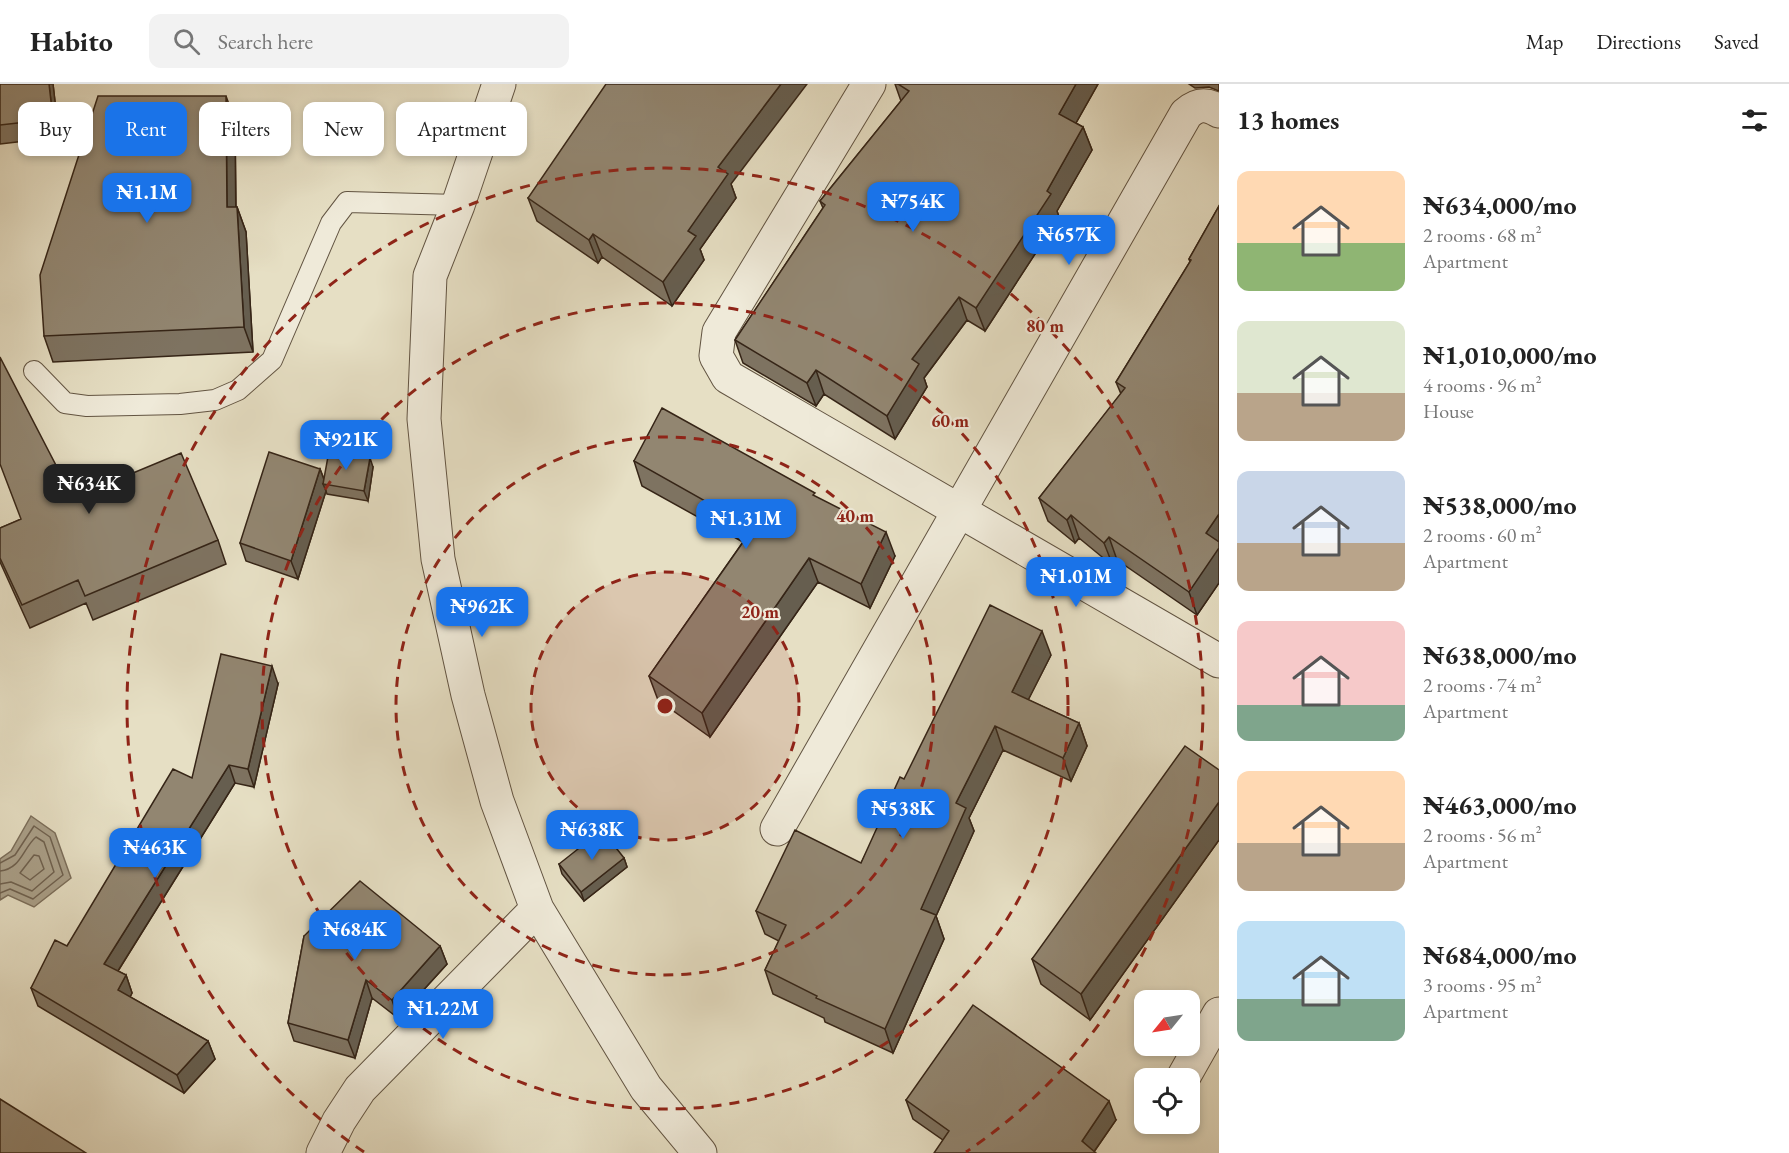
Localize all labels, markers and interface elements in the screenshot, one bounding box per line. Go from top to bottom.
search box [149,14,569,68]
text: Habito [30,23,113,59]
icon: search [170,25,203,58]
text: Search here [218,27,313,56]
text: Map [1526,28,1563,55]
text: Directions [1596,28,1681,55]
text: Saved [1714,28,1759,55]
chip: Buy [18,102,93,156]
chip: Rent [105,102,187,156]
chip: Filters [199,102,291,156]
chip: New [303,102,384,156]
chip: Apartment [396,102,527,156]
text: 13 homes [1237,103,1339,137]
icon: filters [1738,104,1771,137]
pin: ₦1.1M [105,173,189,224]
text: ₦1.1M [117,179,178,205]
pin: ₦754K [871,182,955,233]
text: ₦754K [881,188,945,214]
text: ₦634,000/mo [1423,188,1576,222]
icon: home [1285,195,1357,267]
pin: ₦657K [1027,215,1111,266]
text: ₦657K [1037,221,1101,247]
text: 2 rooms · 68 m² [1423,222,1542,248]
text: Apartment [1423,248,1508,274]
text: 80 m [1026,314,1064,337]
text: ₦1,010,000/mo [1423,338,1597,372]
icon: home [1285,345,1357,417]
text: 4 rooms · 96 m² [1423,372,1542,398]
text: House [1423,398,1474,424]
text: 60 m [931,409,969,432]
pin: ₦921K [304,420,388,471]
text: ₦921K [314,426,378,452]
pin: ₦634K [47,464,131,515]
text: ₦634K [57,470,121,496]
text: ₦538,000/mo [1423,488,1576,522]
icon: home [1285,495,1357,567]
pin: ₦1.31M [697,499,795,550]
text: 40 m [836,504,874,527]
text: ₦1.31M [710,505,782,531]
text: 2 rooms · 60 m² [1423,522,1542,548]
text: Apartment [1423,548,1508,574]
pin: ₦1.01M [1027,557,1125,608]
text: ₦1.01M [1040,563,1112,589]
pin: ₦962K [440,587,524,638]
text: ₦962K [450,593,514,619]
text: 20 m [741,600,779,623]
text: ₦638,000/mo [1423,638,1576,672]
icon: home [1285,645,1357,717]
text: 2 rooms · 74 m² [1423,672,1542,698]
centre of rings [655,696,675,716]
text: Apartment [1423,698,1508,724]
text: ₦463,000/mo [1423,788,1576,822]
pin: ₦538K [861,789,945,840]
text: ₦538K [871,795,935,821]
icon: home [1285,795,1357,867]
pin: ₦638K [550,810,634,861]
text: ₦638K [560,816,624,842]
text: 2 rooms · 56 m² [1423,822,1542,848]
pin: ₦463K [113,828,197,879]
text: ₦463K [123,834,187,860]
text: Apartment [1423,848,1508,874]
pin: ₦684K [313,910,397,961]
text: ₦684K [323,916,387,942]
text: ₦684,000/mo [1423,938,1576,972]
icon: home [1285,945,1357,1017]
text: 3 rooms · 95 m² [1423,972,1542,998]
pin: ₦1.22M [394,989,492,1040]
north arrow [1134,990,1200,1056]
map controls [1134,990,1200,1134]
text: ₦1.22M [407,995,479,1021]
text: Apartment [1423,998,1508,1024]
button: locate [1134,1068,1200,1134]

